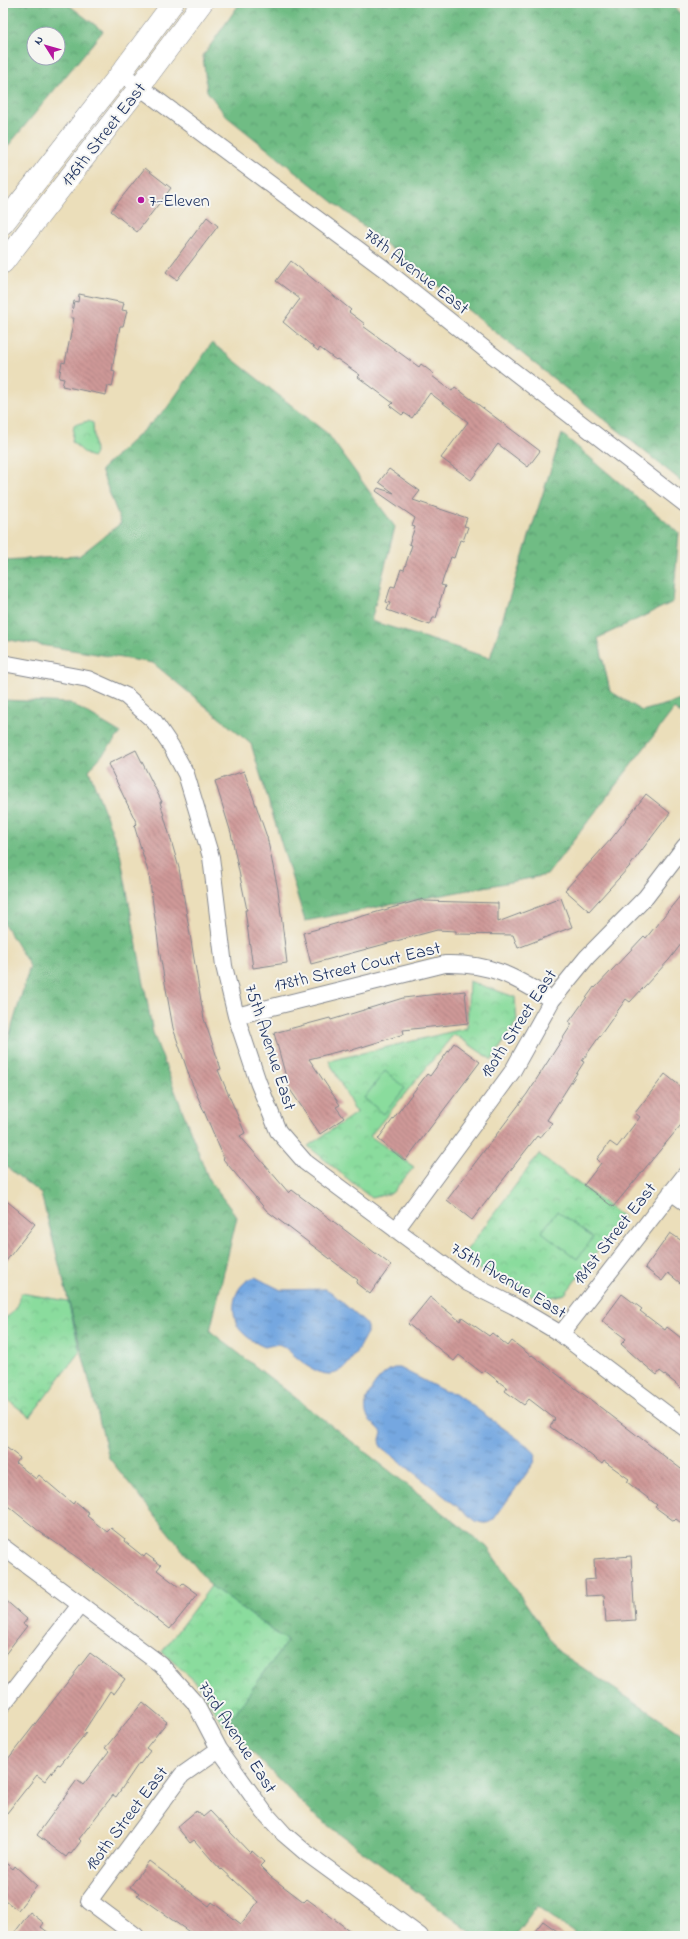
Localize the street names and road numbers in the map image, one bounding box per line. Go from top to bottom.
street label: 176th Street East [56,78,154,193]
street label: 78th Avenue East [358,223,474,322]
street label: 178th Street Court East [272,936,443,1000]
street label: 180th Street East [475,965,565,1084]
street label: 75th Avenue East [236,981,302,1114]
street label: 181st Street East [567,1178,664,1291]
street label: 75th Avenue East [445,1237,571,1327]
street label: 73rd Avenue East [190,1677,282,1799]
street label: 180th Street East [80,1761,176,1877]

